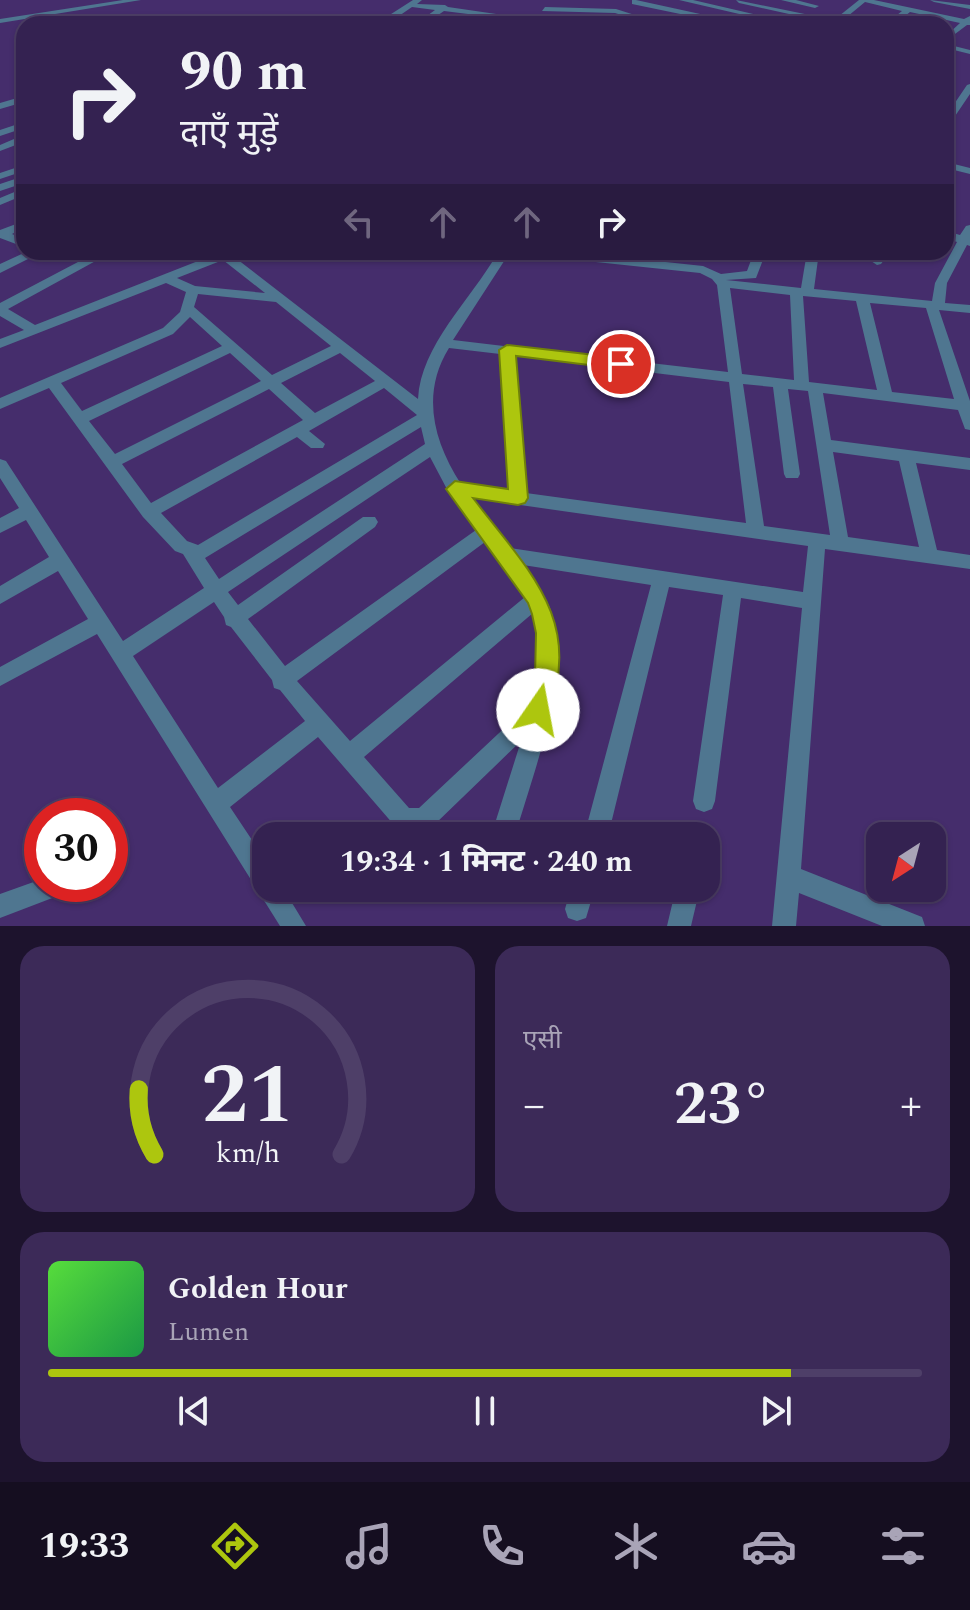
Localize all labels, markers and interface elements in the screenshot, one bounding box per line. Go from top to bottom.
text: 90 m [180,30,307,115]
icon: right [48,48,152,152]
text: दाएँ मुड़ें [180,107,278,162]
icon: left [337,200,381,244]
icon: ahead [421,200,465,244]
icon: ahead [505,200,549,244]
icon: right [589,200,633,244]
pin [587,330,655,398]
icon: arrive [599,342,643,386]
position arrow [496,668,580,752]
speed limit sign: 30 [24,798,128,902]
north arrow [866,822,946,902]
map controls [866,822,946,902]
text: 19:34 · 1 मिनट · 240 m [340,839,632,885]
text: एसी [523,1020,562,1060]
text: 21 [201,1033,294,1160]
text: 23° [674,1059,771,1151]
text: − [523,1072,545,1139]
text: + [900,1072,922,1139]
text: km/h [215,1132,280,1175]
text: Golden Hour [168,1266,348,1312]
text: Lumen [168,1312,249,1352]
icon: previous [172,1389,216,1433]
icon: pause [463,1389,507,1433]
icon: next [754,1389,798,1433]
icon: directions [207,1518,263,1574]
icon: music [341,1518,397,1574]
icon: phone [474,1518,530,1574]
icon: climate [608,1518,664,1574]
icon: car [741,1518,797,1574]
icon: filters [875,1518,931,1574]
text: 19:33 [39,1519,129,1574]

